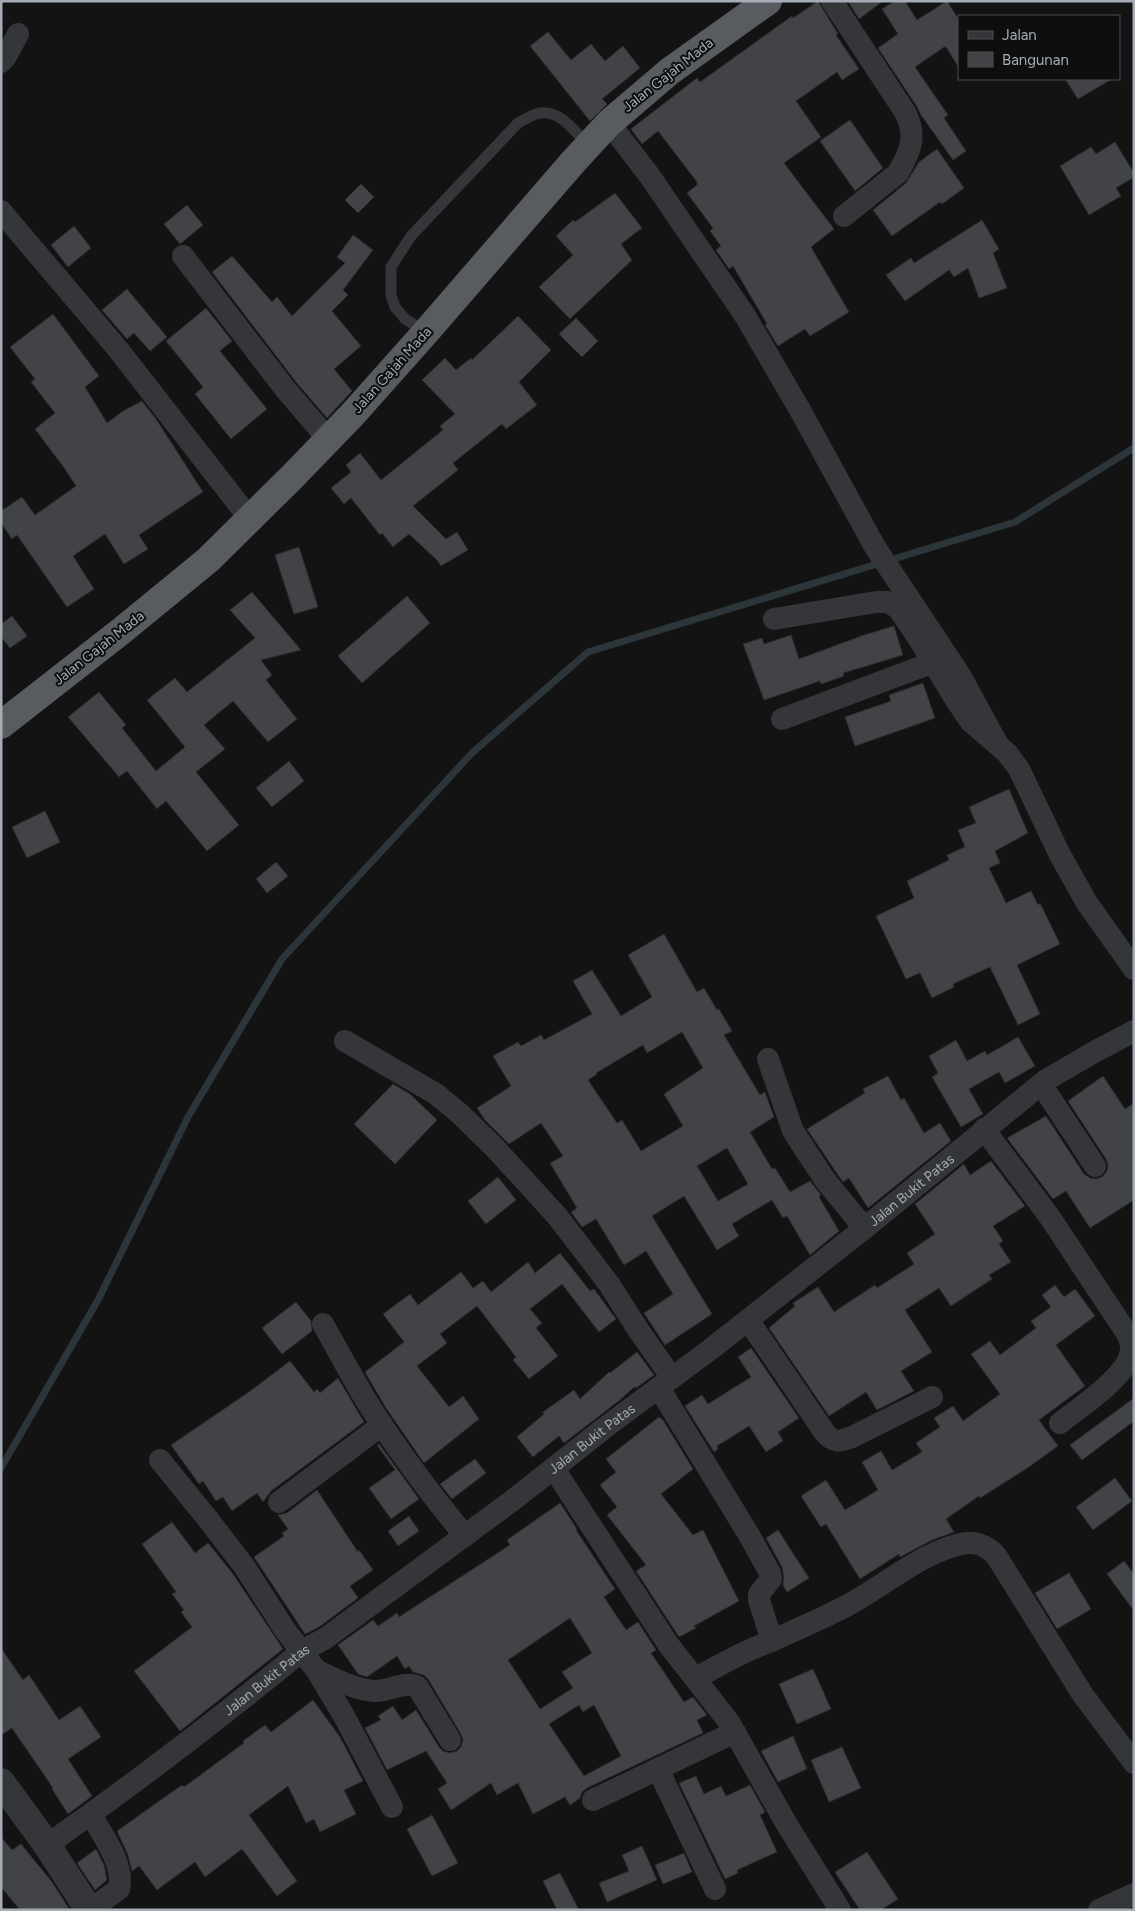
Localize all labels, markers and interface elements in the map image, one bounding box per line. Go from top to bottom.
legend [958,15,1120,80]
text: Jalan [1002,26,1037,44]
street label: Jalan Gajah Mada [619,34,717,116]
text: Bangunan [1002,51,1069,69]
street label: Jalan Gajah Mada [349,323,435,417]
street label: Jalan Gajah Mada [50,607,148,689]
street label: Jalan Bukit Patas [865,1150,957,1230]
street label: Jalan Bukit Patas [545,1400,638,1477]
street label: Jalan Bukit Patas [220,1640,312,1719]

